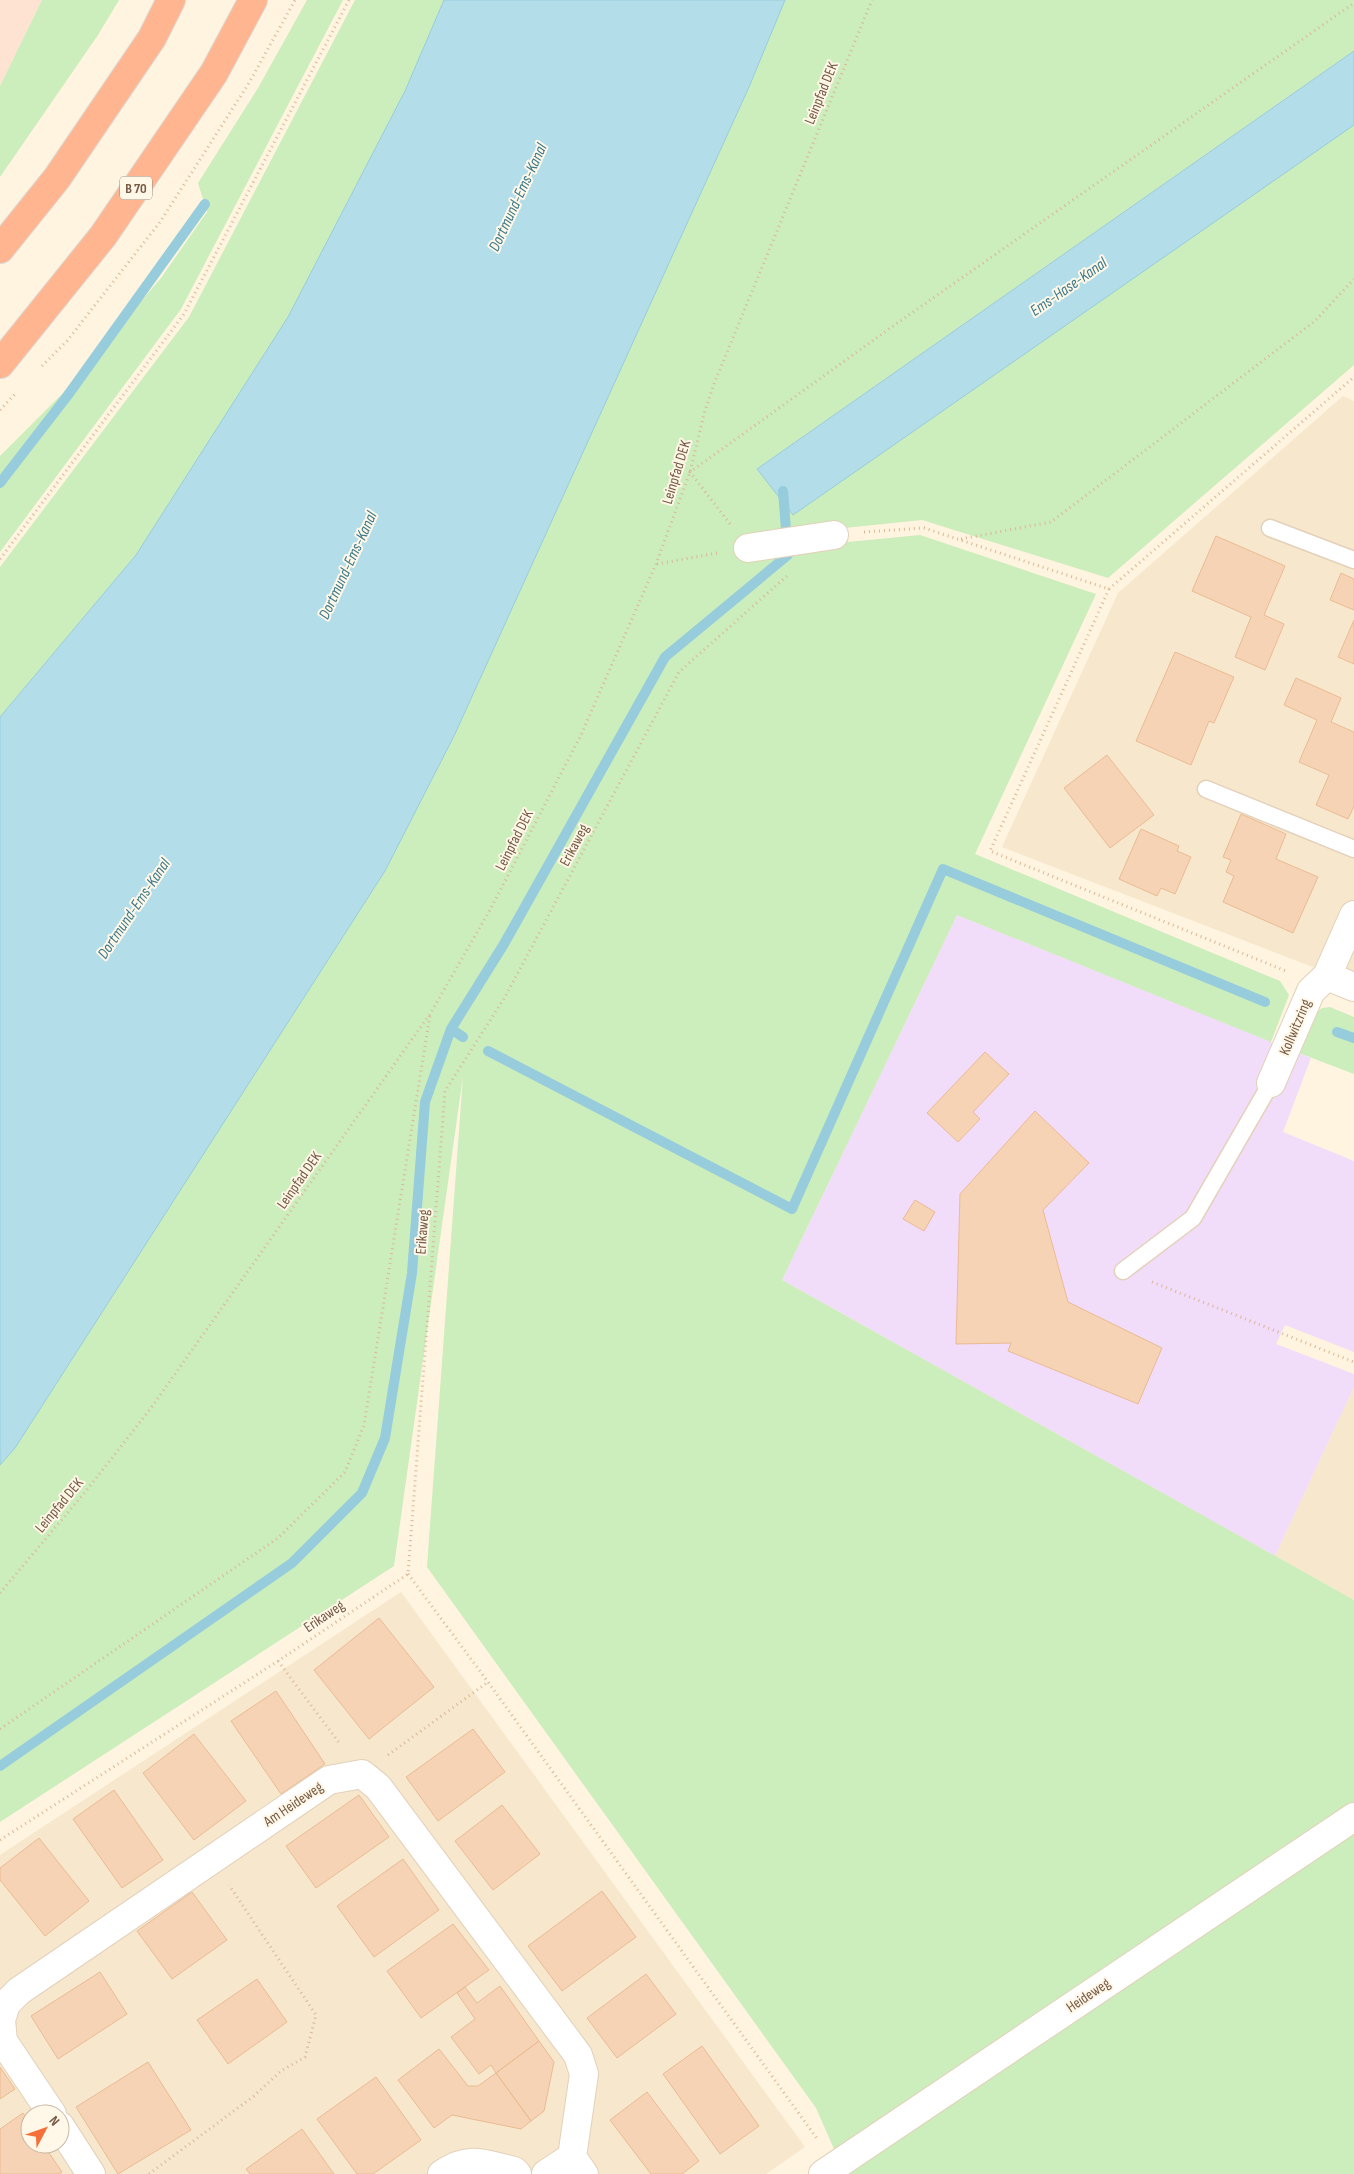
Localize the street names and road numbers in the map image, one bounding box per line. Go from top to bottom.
street label: Leinpfad DEK [800,59,843,127]
road number: B 70 [120,177,152,200]
street label: Leinpfad DEK [658,438,695,506]
street label: Leinpfad DEK [491,806,538,874]
street label: Erikaweg [555,821,593,870]
street label: Kollwitzring [1275,996,1316,1058]
street label: Leinpfad DEK [273,1148,326,1213]
street label: Erikaweg [411,1209,434,1255]
street label: Leinpfad DEK [31,1474,88,1537]
street label: Erikaweg [300,1596,348,1637]
street label: Am Heideweg [259,1778,327,1832]
street label: Heideweg [1063,1974,1114,2017]

